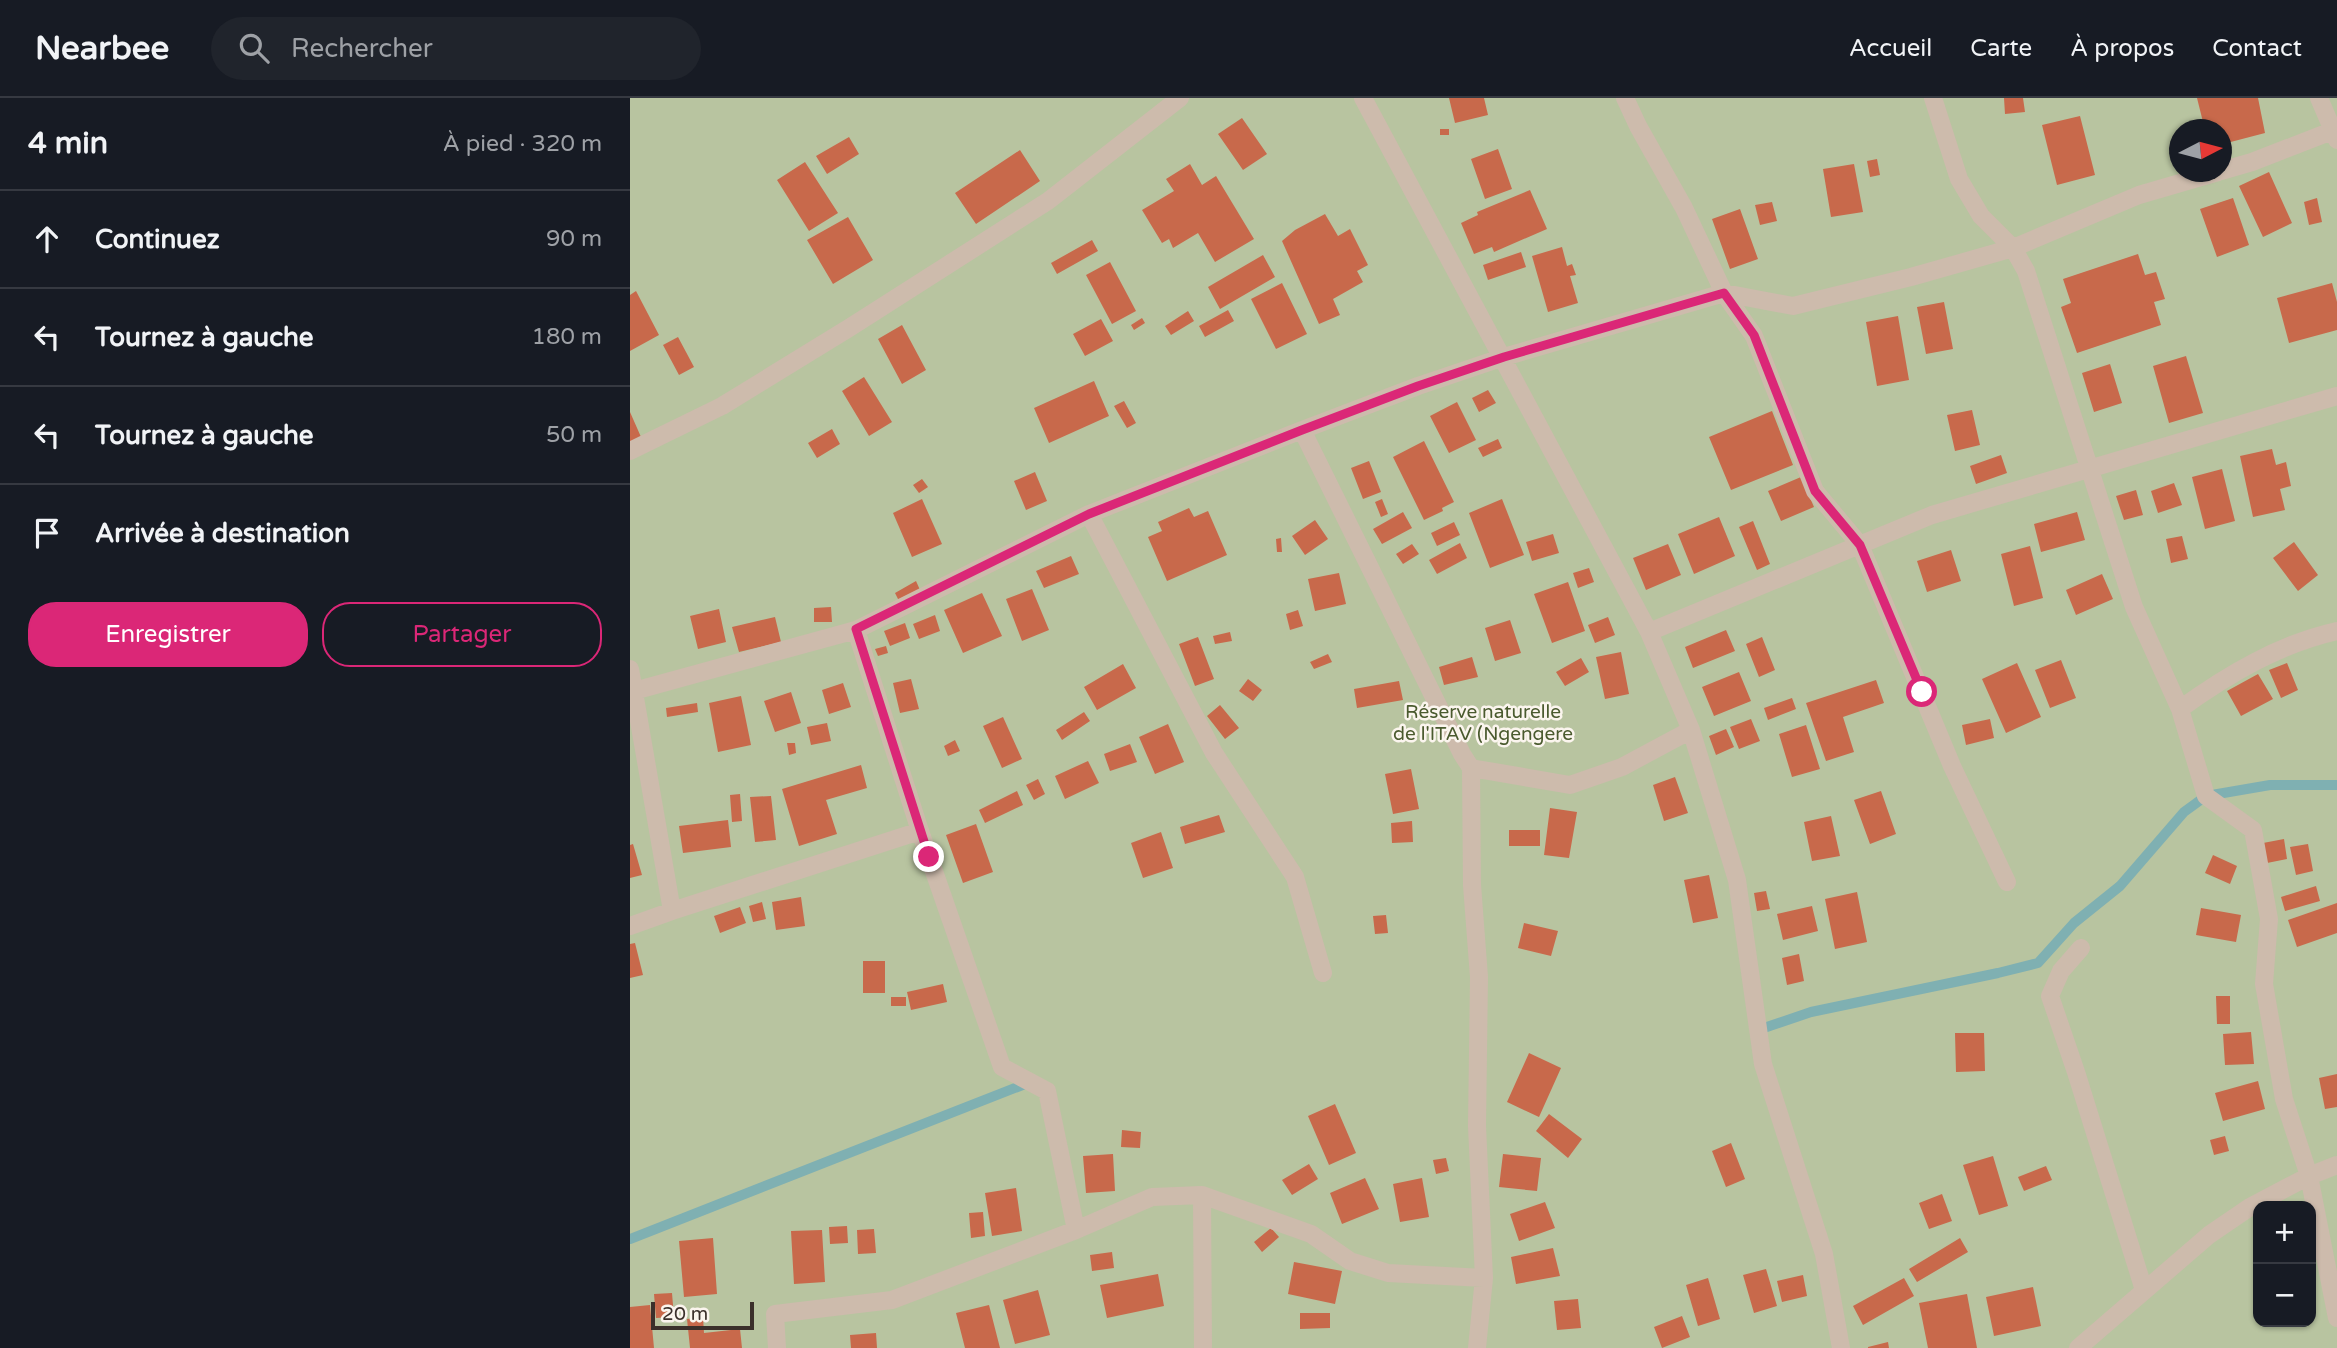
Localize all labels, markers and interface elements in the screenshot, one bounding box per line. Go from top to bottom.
search box [211,17,701,80]
text: Nearbee [35,29,169,68]
icon: search [235,29,273,67]
text: Rechercher [291,33,433,64]
text: Accueil [1849,34,1932,63]
text: Carte [1970,34,2032,63]
text: À propos [2070,34,2174,63]
text: Contact [2212,34,2302,63]
north arrow [2169,119,2232,182]
text: 4 min [28,125,108,162]
text: À pied · 320 m [443,130,602,158]
icon: ahead [28,220,66,258]
text: Continuez [95,224,220,255]
text: 90 m [546,225,602,253]
icon: left [28,318,66,356]
text: Tournez à gauche [95,322,314,353]
text: 180 m [532,323,602,351]
icon: left [28,416,66,454]
text: Tournez à gauche [95,420,314,451]
text: 50 m [546,421,602,449]
icon: arrive [28,514,66,552]
text: Arrivée à destination [95,518,350,549]
button: Enregistrer [28,602,308,667]
button: Partager [322,602,602,667]
route start [1906,676,1937,707]
park label: Réserve naturelle de l'ITAV (Ngengere [1393,701,1573,745]
route end [913,841,944,872]
map controls [2253,1201,2316,1327]
button: + [2253,1201,2316,1264]
button: − [2253,1264,2316,1327]
scale bar [651,1299,754,1331]
text: 20 m [662,1303,708,1325]

